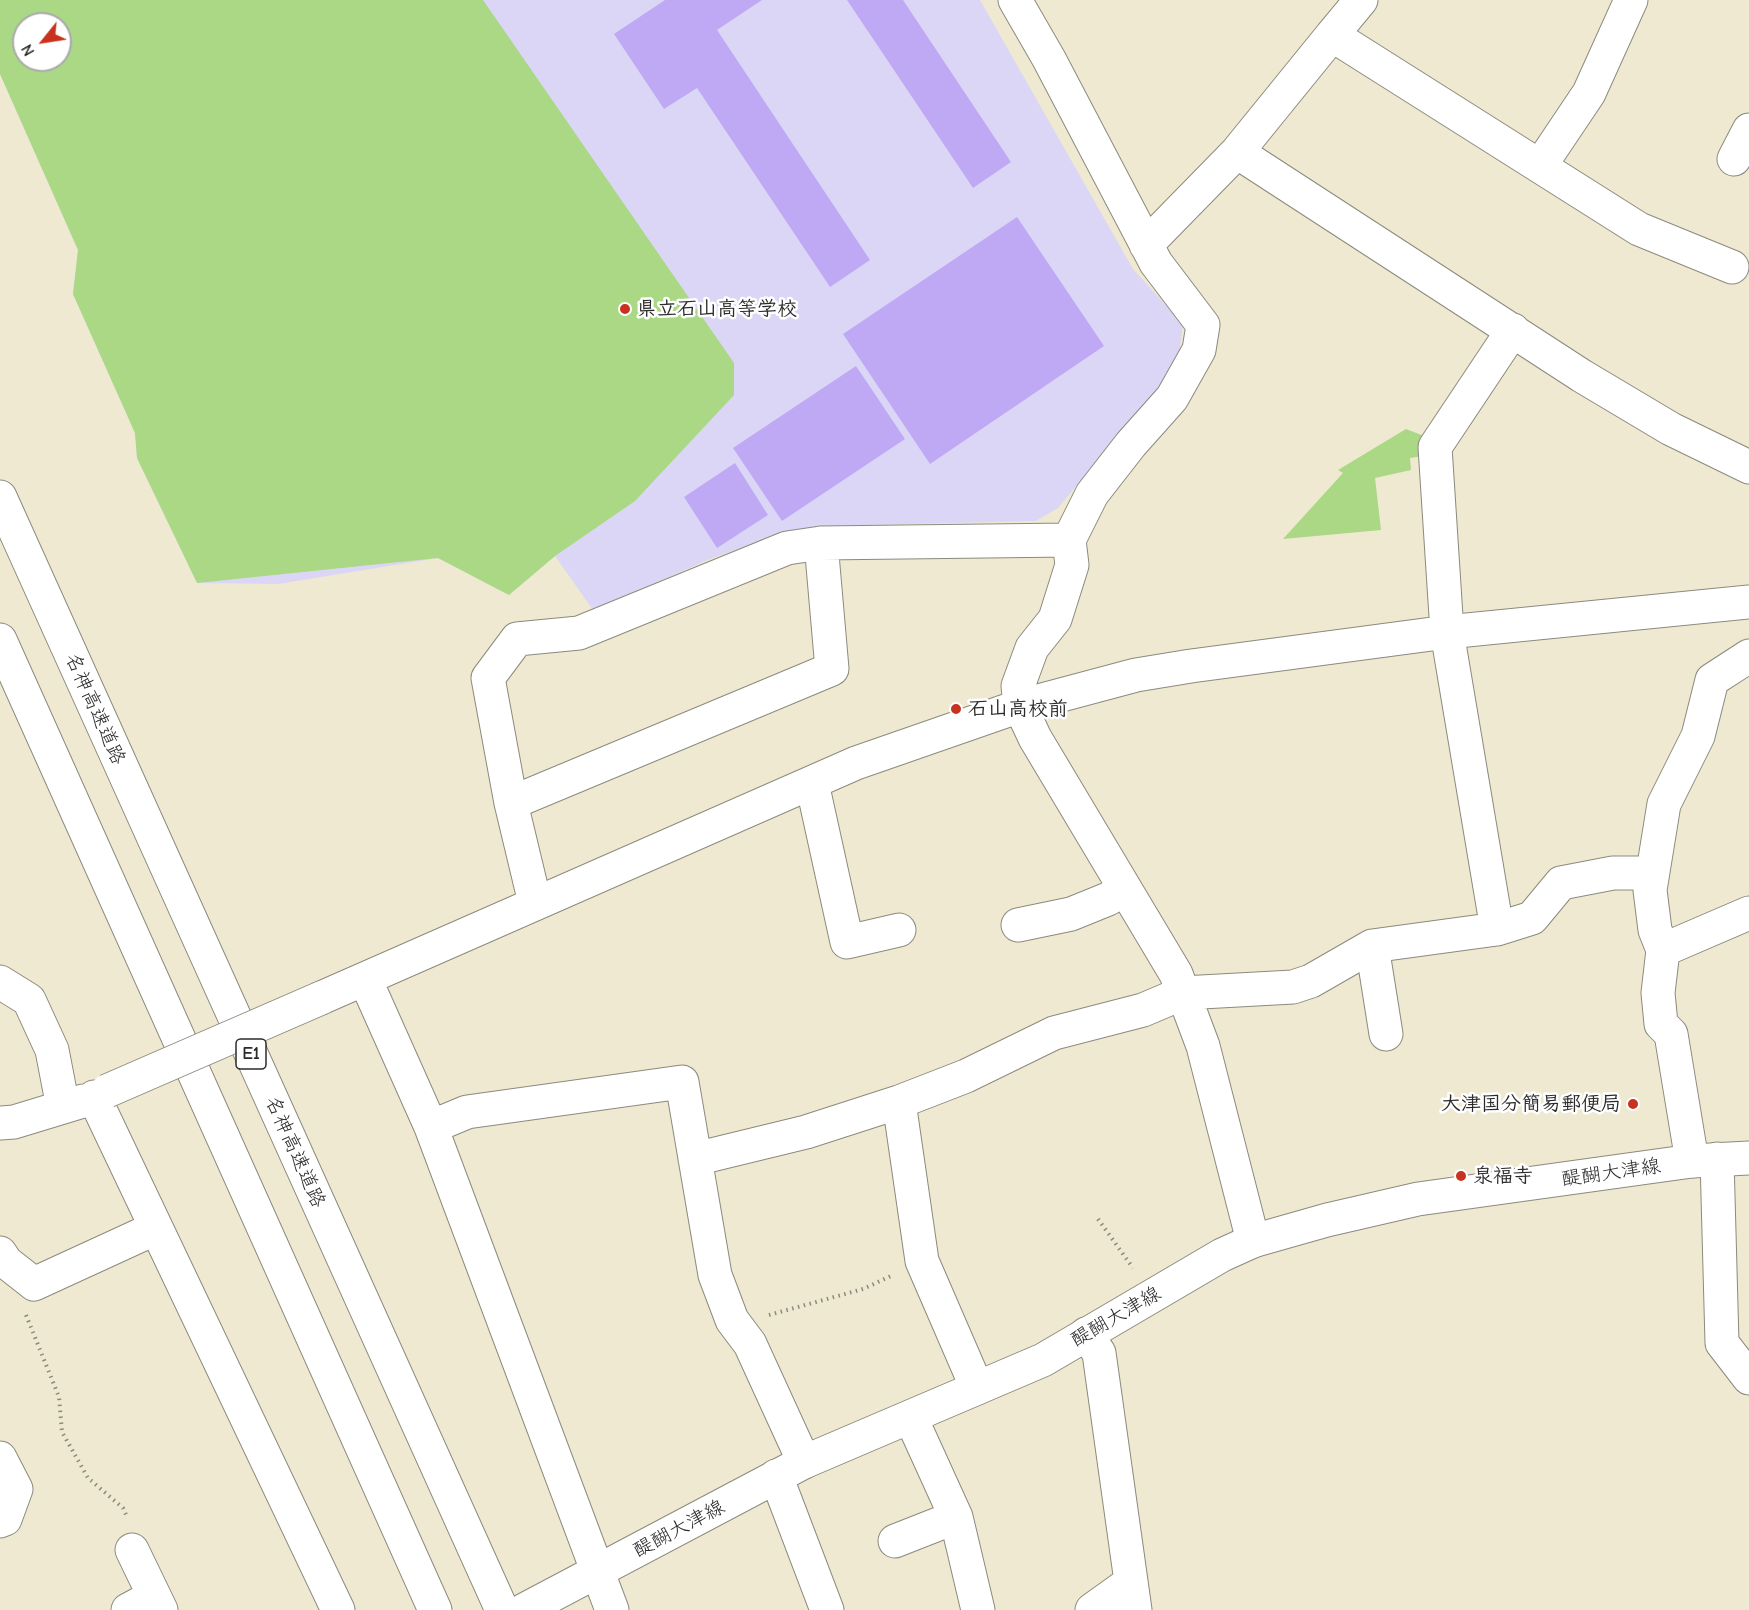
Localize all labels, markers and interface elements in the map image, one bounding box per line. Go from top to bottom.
north arrow [12,12,72,72]
text: N [18,41,39,59]
place label: 県立石山高等学校 [637,297,797,321]
marker: 県立石山高等学校 [618,302,632,316]
street label: 名神高速道路 [60,649,130,769]
place label: 石山高校前 [968,697,1068,721]
marker: 石山高校前 [949,702,963,716]
road number: E1 [236,1039,266,1069]
street label: 名神高速道路 [260,1092,330,1212]
place label: 大津国分簡易郵便局 [1441,1092,1621,1116]
marker: 大津国分簡易郵便局 [1626,1097,1640,1111]
street label: 醍醐大津線 [1560,1154,1662,1192]
place label: 泉福寺 [1473,1164,1533,1188]
marker: 泉福寺 [1454,1169,1468,1183]
street label: 醍醐大津線 [1067,1282,1165,1352]
street label: 醍醐大津線 [629,1495,729,1563]

